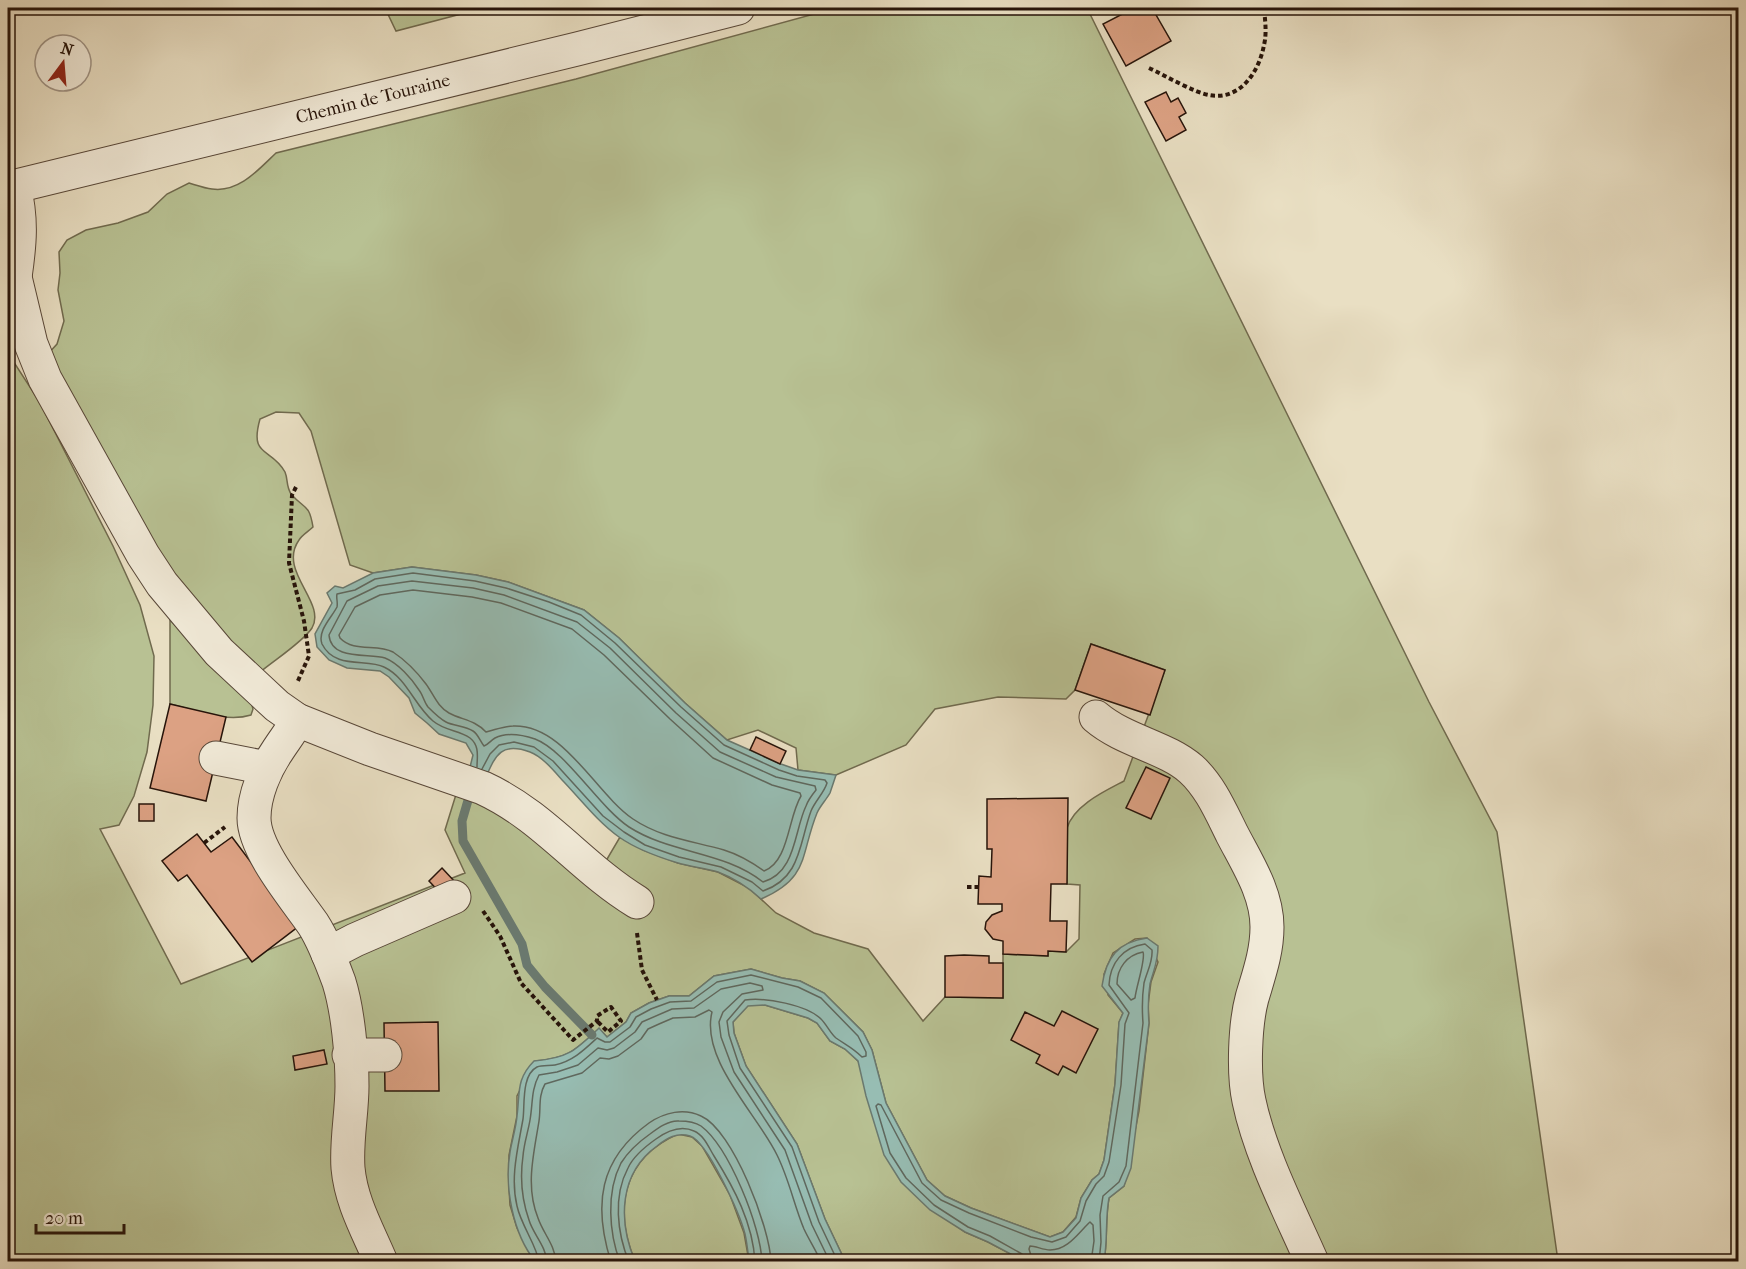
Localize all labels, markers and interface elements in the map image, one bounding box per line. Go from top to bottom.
north arrow [33,33,93,93]
text: N [59,38,76,60]
street label: Chemin de Touraine [294,70,452,128]
scale bar [36,1197,124,1235]
text: 20 m [45,1208,83,1229]

